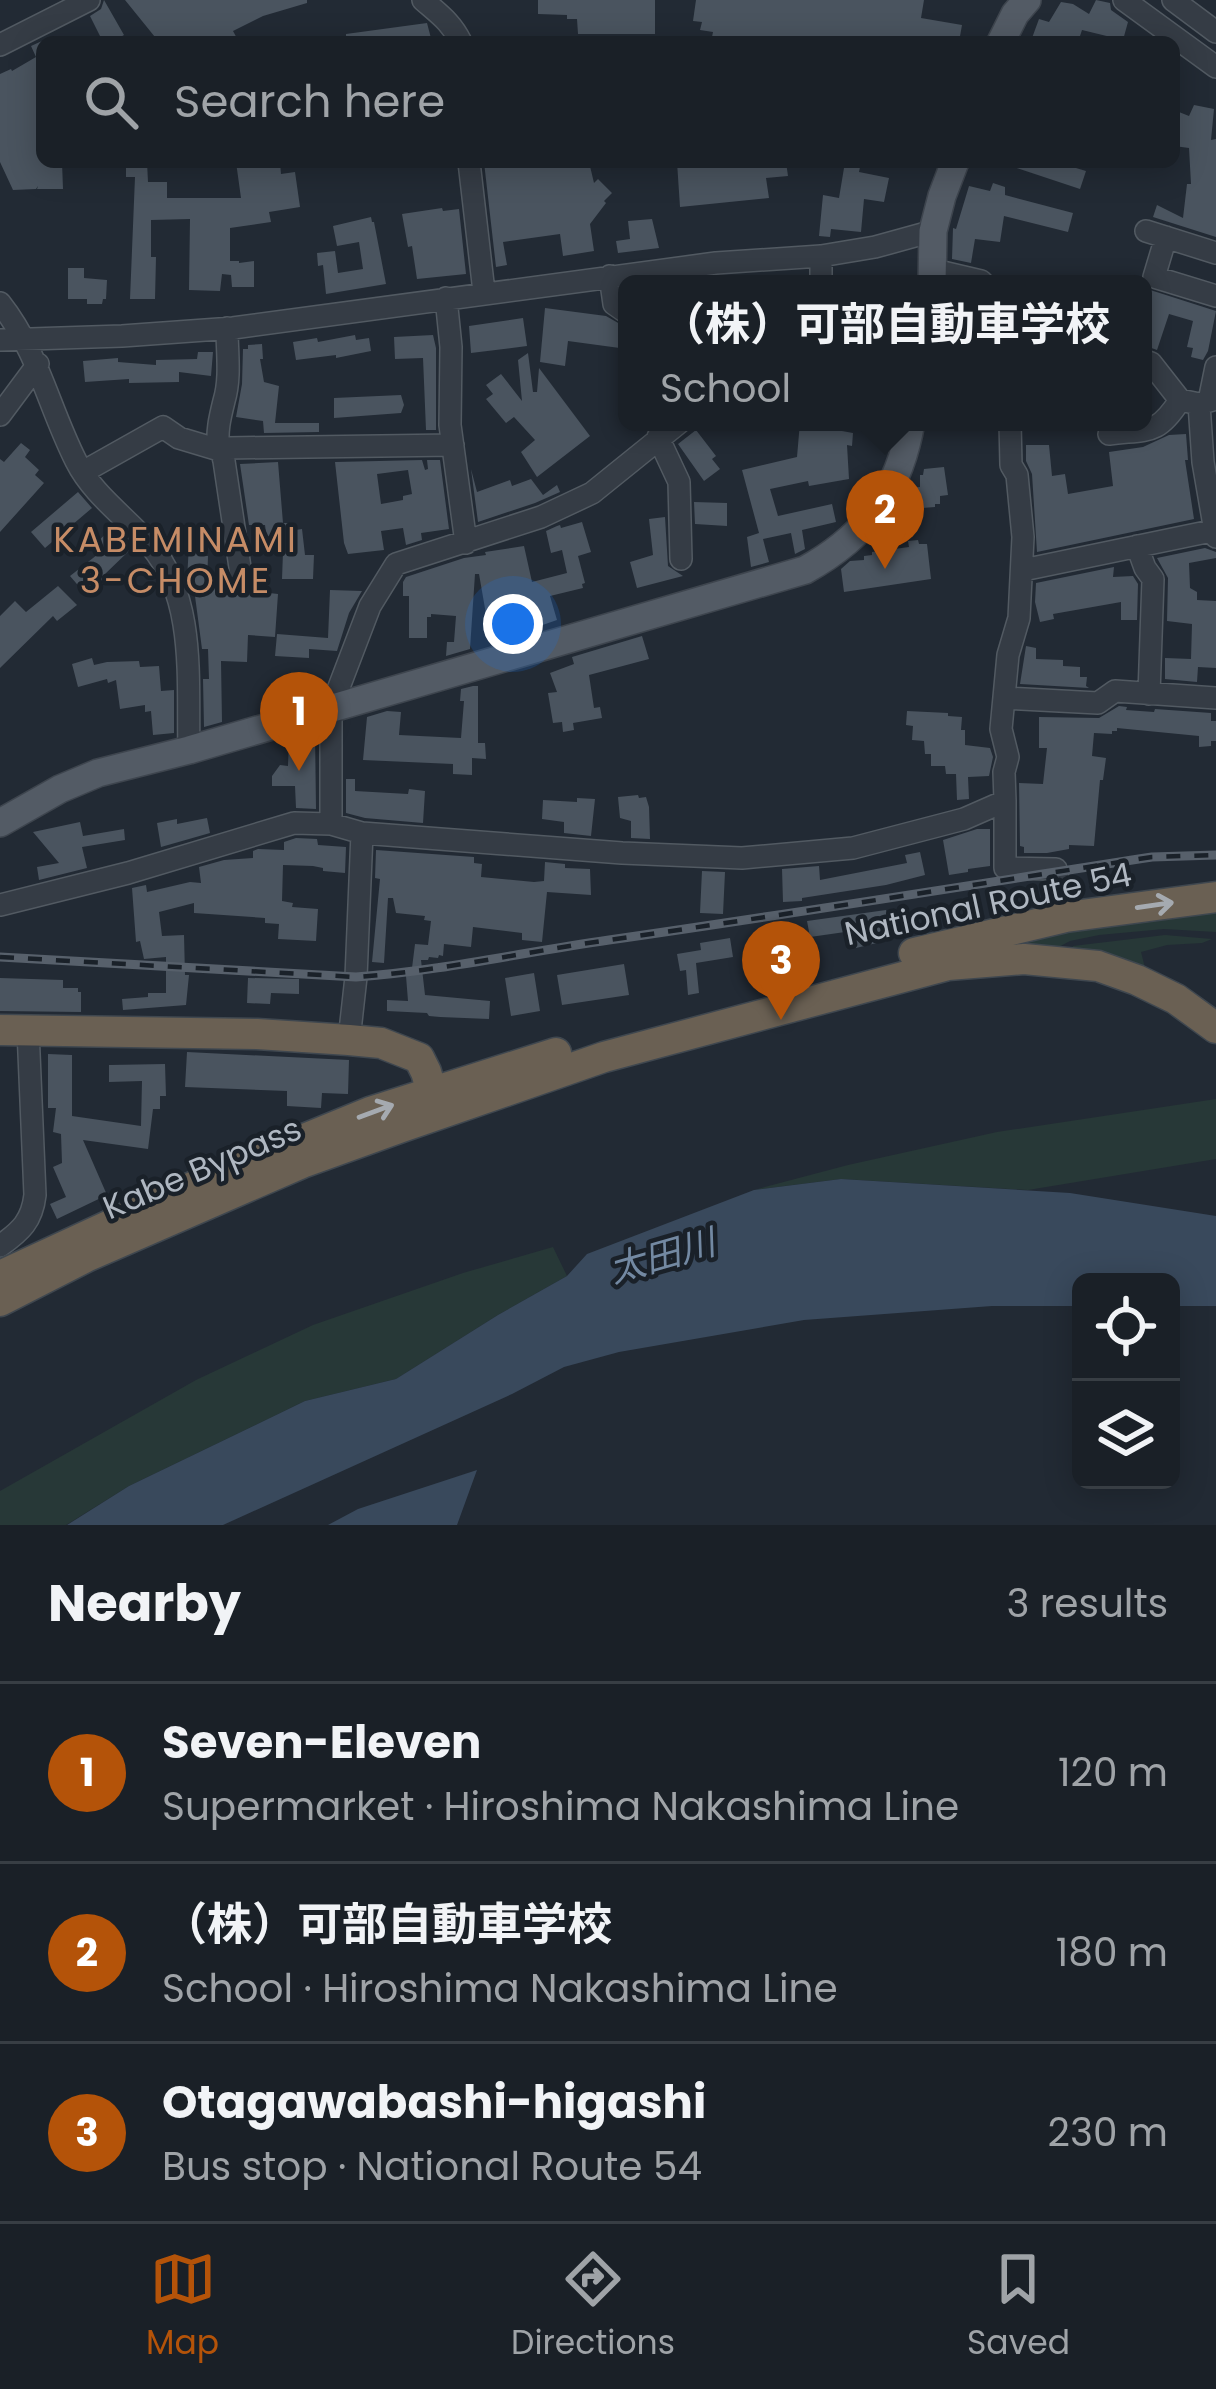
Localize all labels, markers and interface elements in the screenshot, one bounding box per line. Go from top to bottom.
search box [36,36,1180,168]
icon: search [78,69,144,135]
text: Search here [174,70,445,133]
popup [618,275,1152,431]
text: （株）可部自動車学校 [660,293,1110,356]
text: School [660,361,791,416]
pin: 2 [846,470,924,569]
district label: KABEMINAMI 3-CHOME [53,514,299,606]
your location [483,594,543,654]
pin: 1 [260,672,338,771]
street label: National Route 54 [840,851,1136,957]
one-way arrow [1134,893,1173,916]
pin: 3 [742,921,820,1020]
one-way arrow [357,1099,394,1120]
street label: Kabe Bypass [95,1105,309,1231]
water label: 太田川 [603,1216,725,1295]
map controls [1072,1273,1180,1489]
button: locate [1072,1273,1180,1381]
button: layers [1072,1381,1180,1489]
text: Nearby [48,1567,241,1639]
text: 3 results [1006,1576,1168,1631]
text: Seven-Eleven [162,1711,481,1774]
text: 1 [80,1745,94,1800]
text: 120 m [1058,1745,1168,1800]
text: Supermarket · Hiroshima Nakashima Line [162,1779,959,1834]
text: （株）可部自動車学校 [162,1893,612,1956]
text: 2 [76,1925,98,1980]
text: 180 m [1056,1925,1168,1980]
text: School · Hiroshima Nakashima Line [162,1961,838,2016]
text: Otagawabashi-higashi [162,2071,706,2134]
text: 3 [75,2105,99,2160]
text: 230 m [1048,2105,1168,2160]
text: Bus stop · National Route 54 [162,2139,702,2194]
tab: Map [146,2246,219,2368]
tab: Directions [511,2246,675,2368]
tab: Saved [967,2246,1070,2368]

